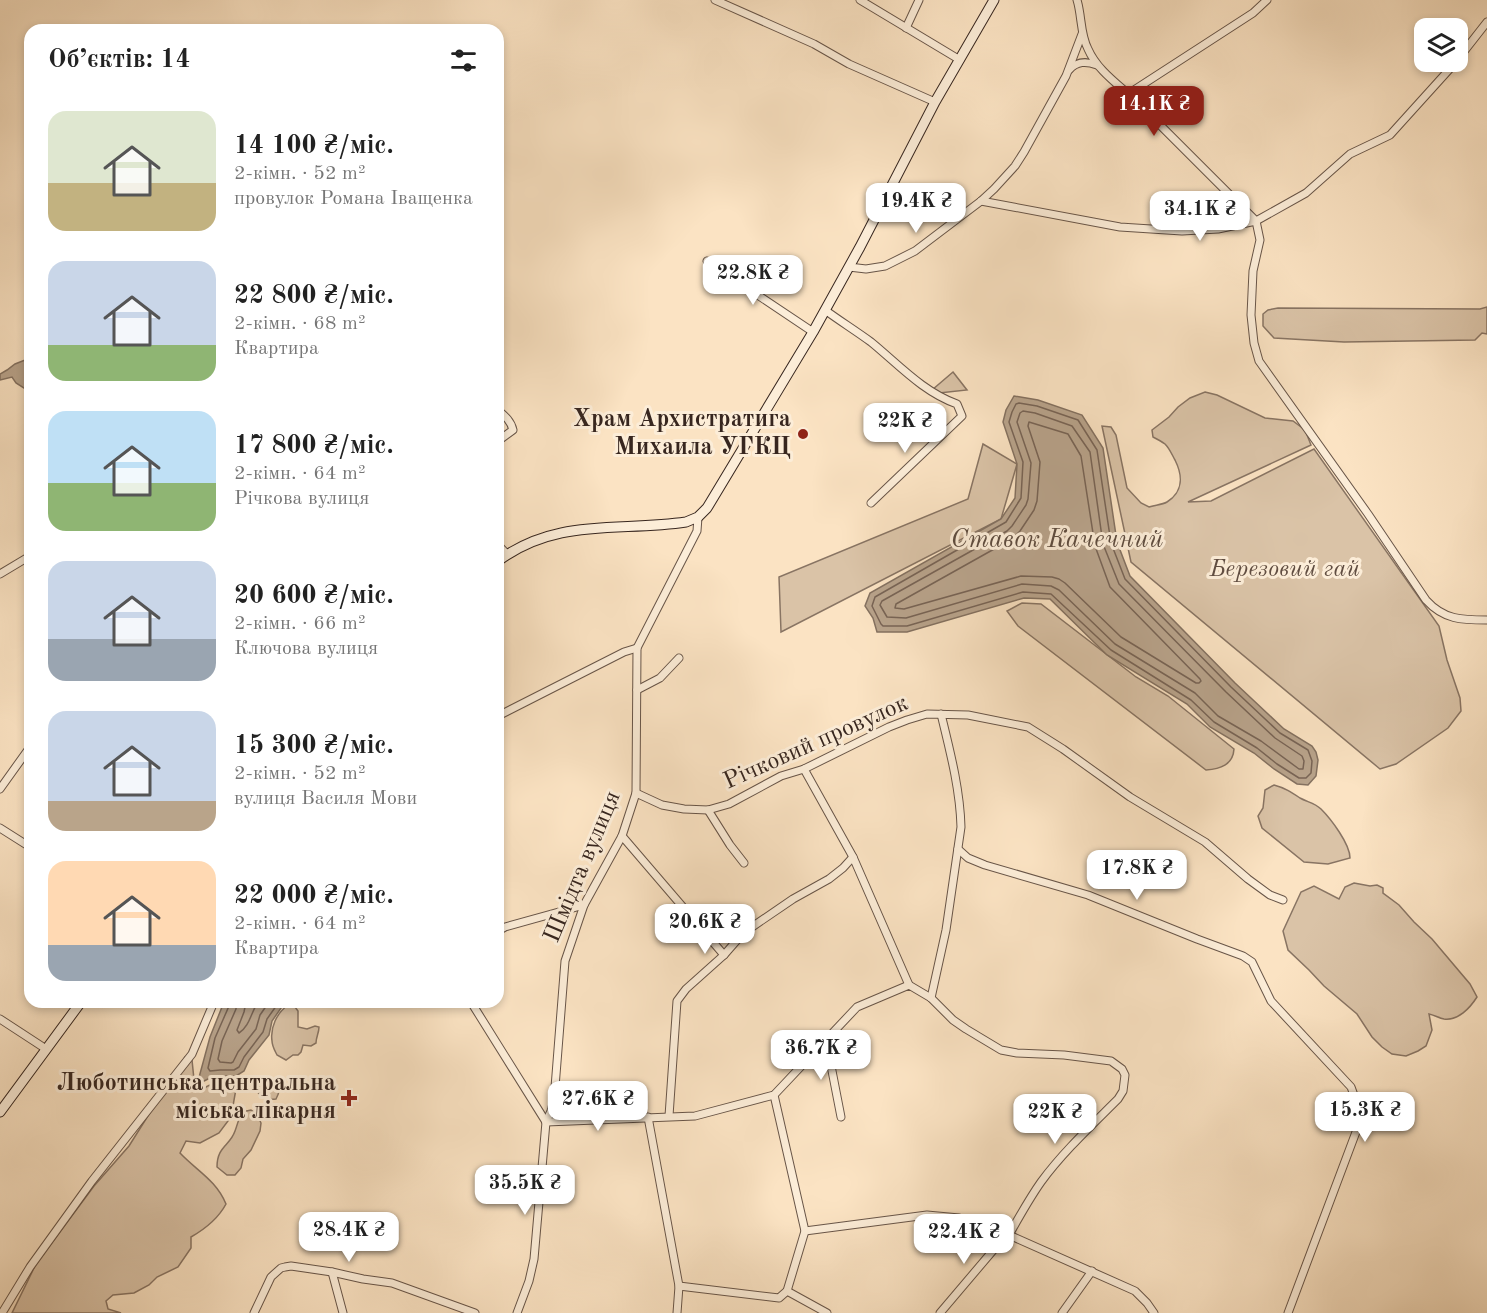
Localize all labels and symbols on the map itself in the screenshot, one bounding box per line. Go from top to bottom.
pin: 14.1K ₴ [1099,86,1209,137]
pin: 19.4K ₴ [861,183,971,234]
pin: 34.1K ₴ [1145,191,1255,242]
pin: 22.8K ₴ [698,255,808,306]
pin: 22K ₴ [863,403,947,454]
place label: Храм Архистратига Михаила УГКЦ [573,408,791,460]
marker: Храм Архистратига Михаила УГКЦ [796,427,810,441]
water label: Ставок Качечний [951,527,1164,553]
park label: Березовий гай [1209,558,1360,582]
street label: Річковий провулок [720,692,912,794]
street label: Шмідта вулиця [540,788,626,946]
pin: 17.8K ₴ [1082,850,1192,901]
pin: 20.6K ₴ [650,904,760,955]
pin: 36.7K ₴ [766,1030,876,1081]
place label: Люботинська центральна міська лікарня [57,1072,336,1124]
pin: 27.6K ₴ [543,1081,653,1132]
marker: Люботинська центральна міська лікарня [340,1089,358,1107]
pin: 15.3K ₴ [1310,1092,1420,1143]
pin: 22K ₴ [1013,1094,1097,1145]
pin: 35.5K ₴ [470,1165,580,1216]
pin: 28.4K ₴ [294,1212,404,1263]
pin: 22.4K ₴ [909,1214,1019,1265]

